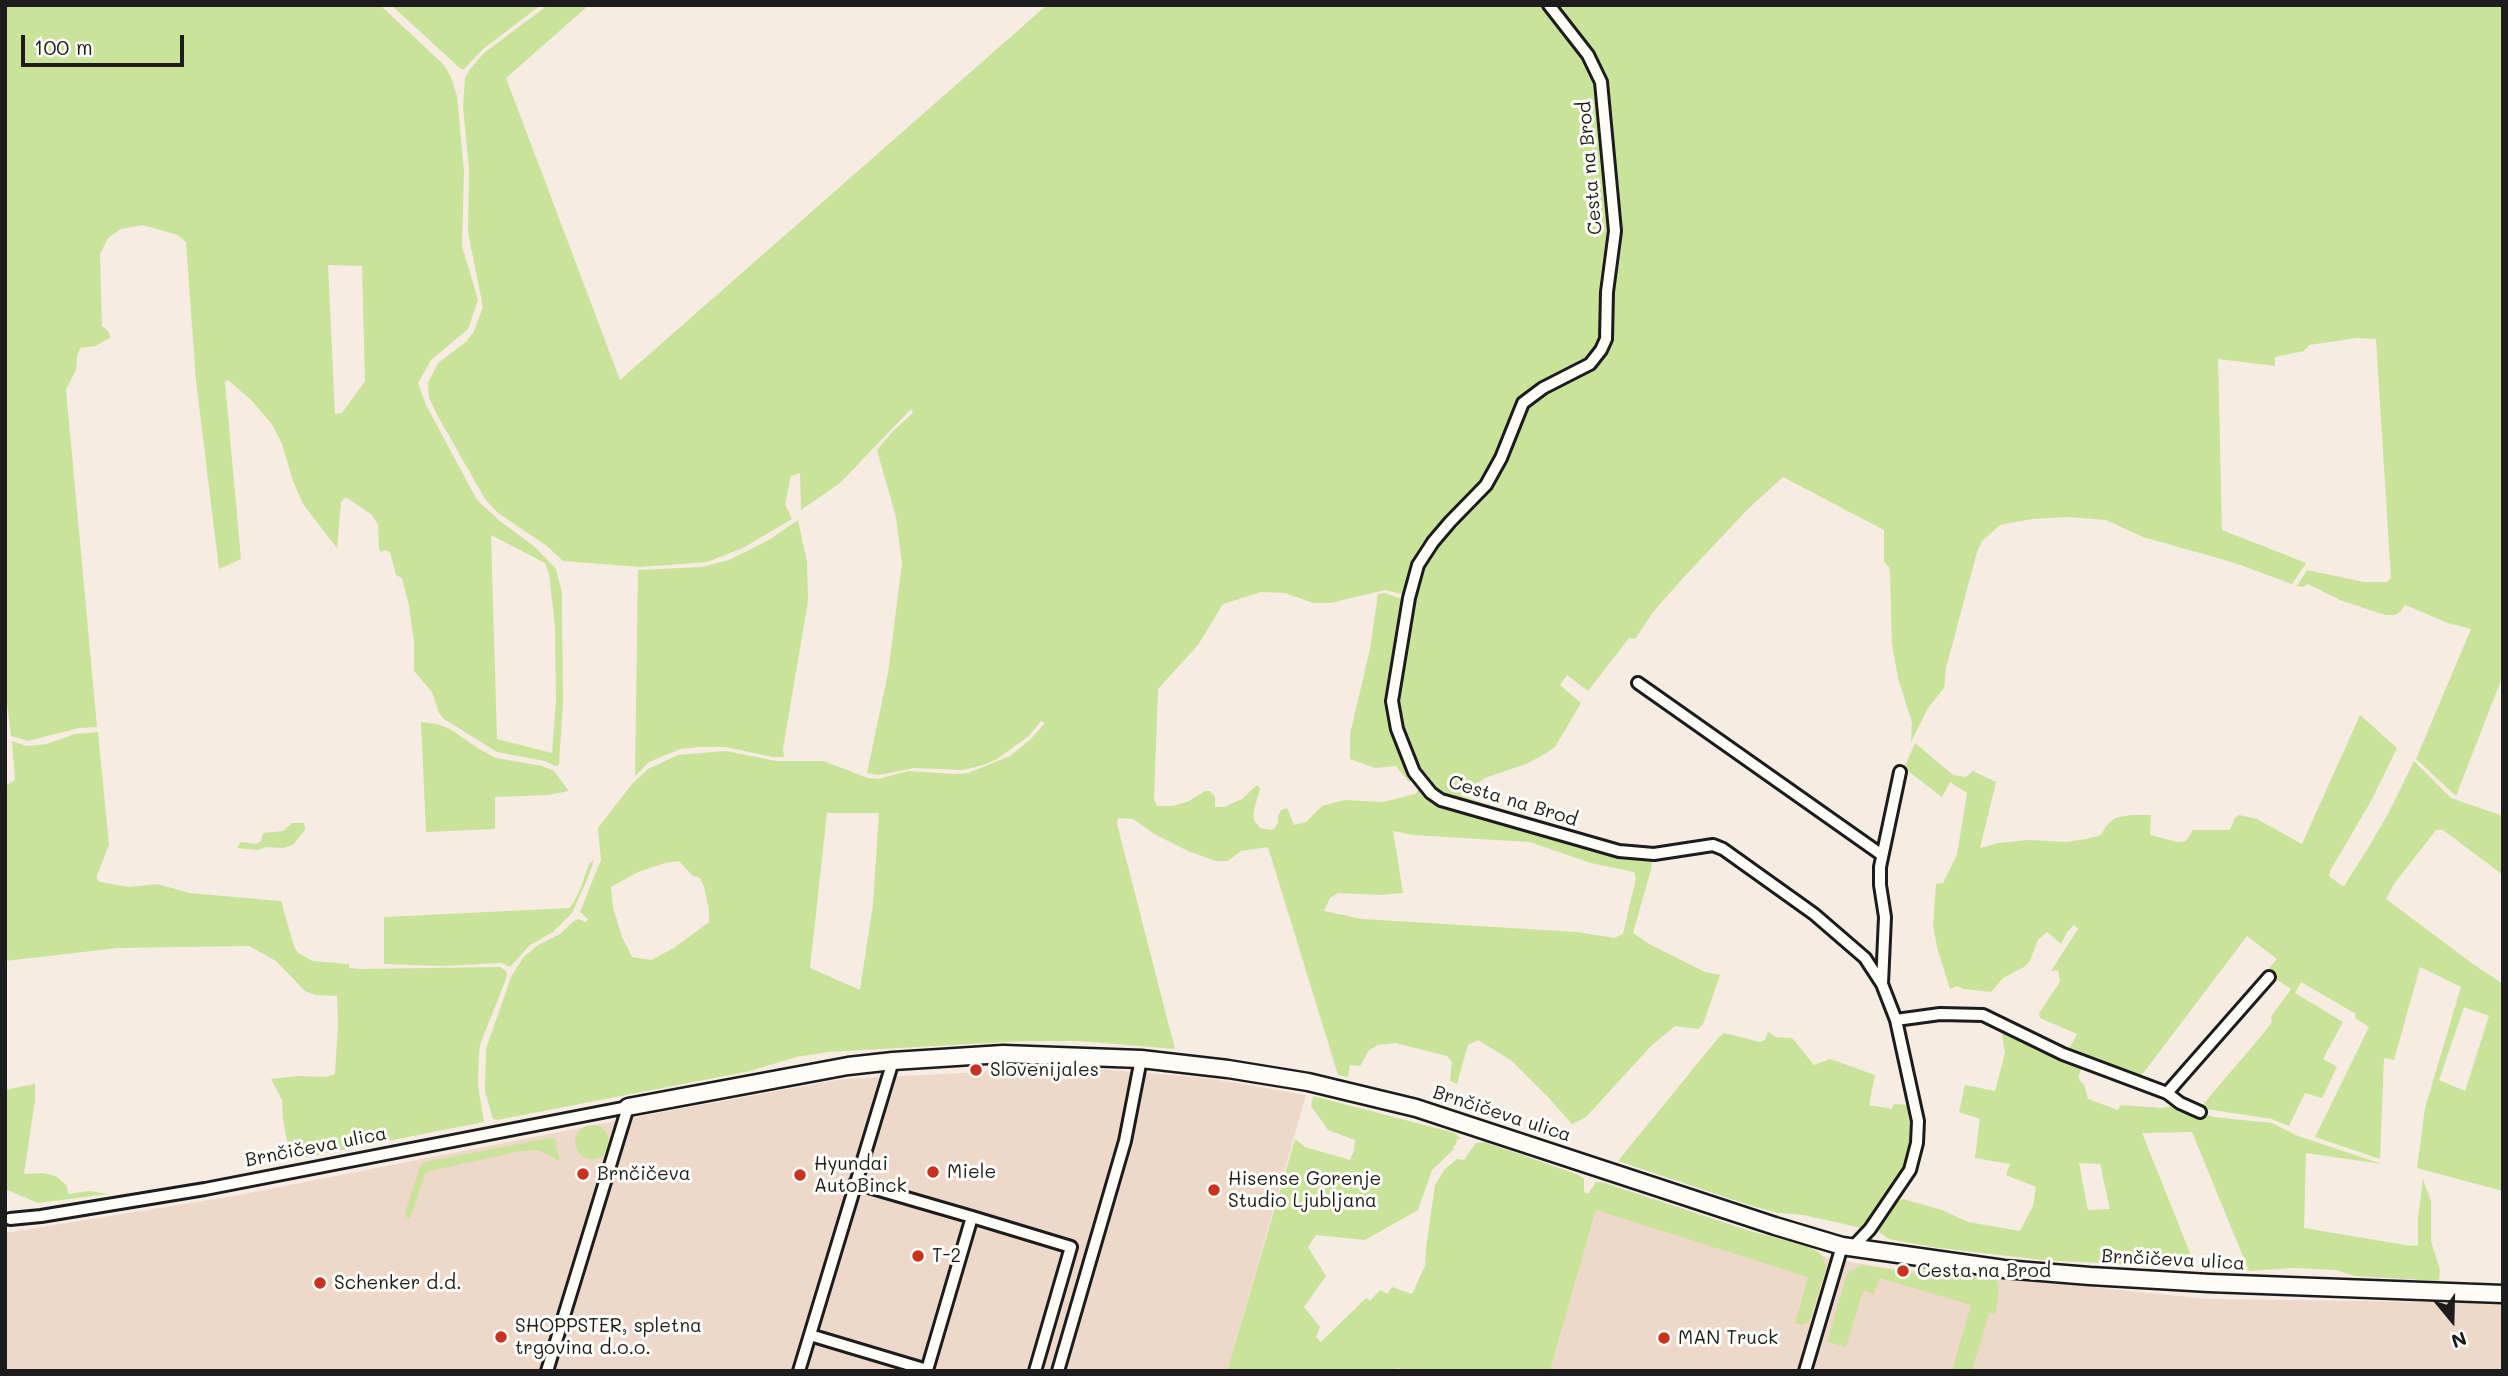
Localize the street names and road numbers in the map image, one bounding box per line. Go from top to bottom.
street label: Cesta na Brod [1573,100,1607,236]
street label: Cesta na Brod [1446,771,1580,831]
street label: Brnčičeva ulica [1430,1081,1574,1147]
street label: Brnčičeva ulica [243,1122,389,1172]
street label: Brnčičeva ulica [2101,1245,2245,1275]

